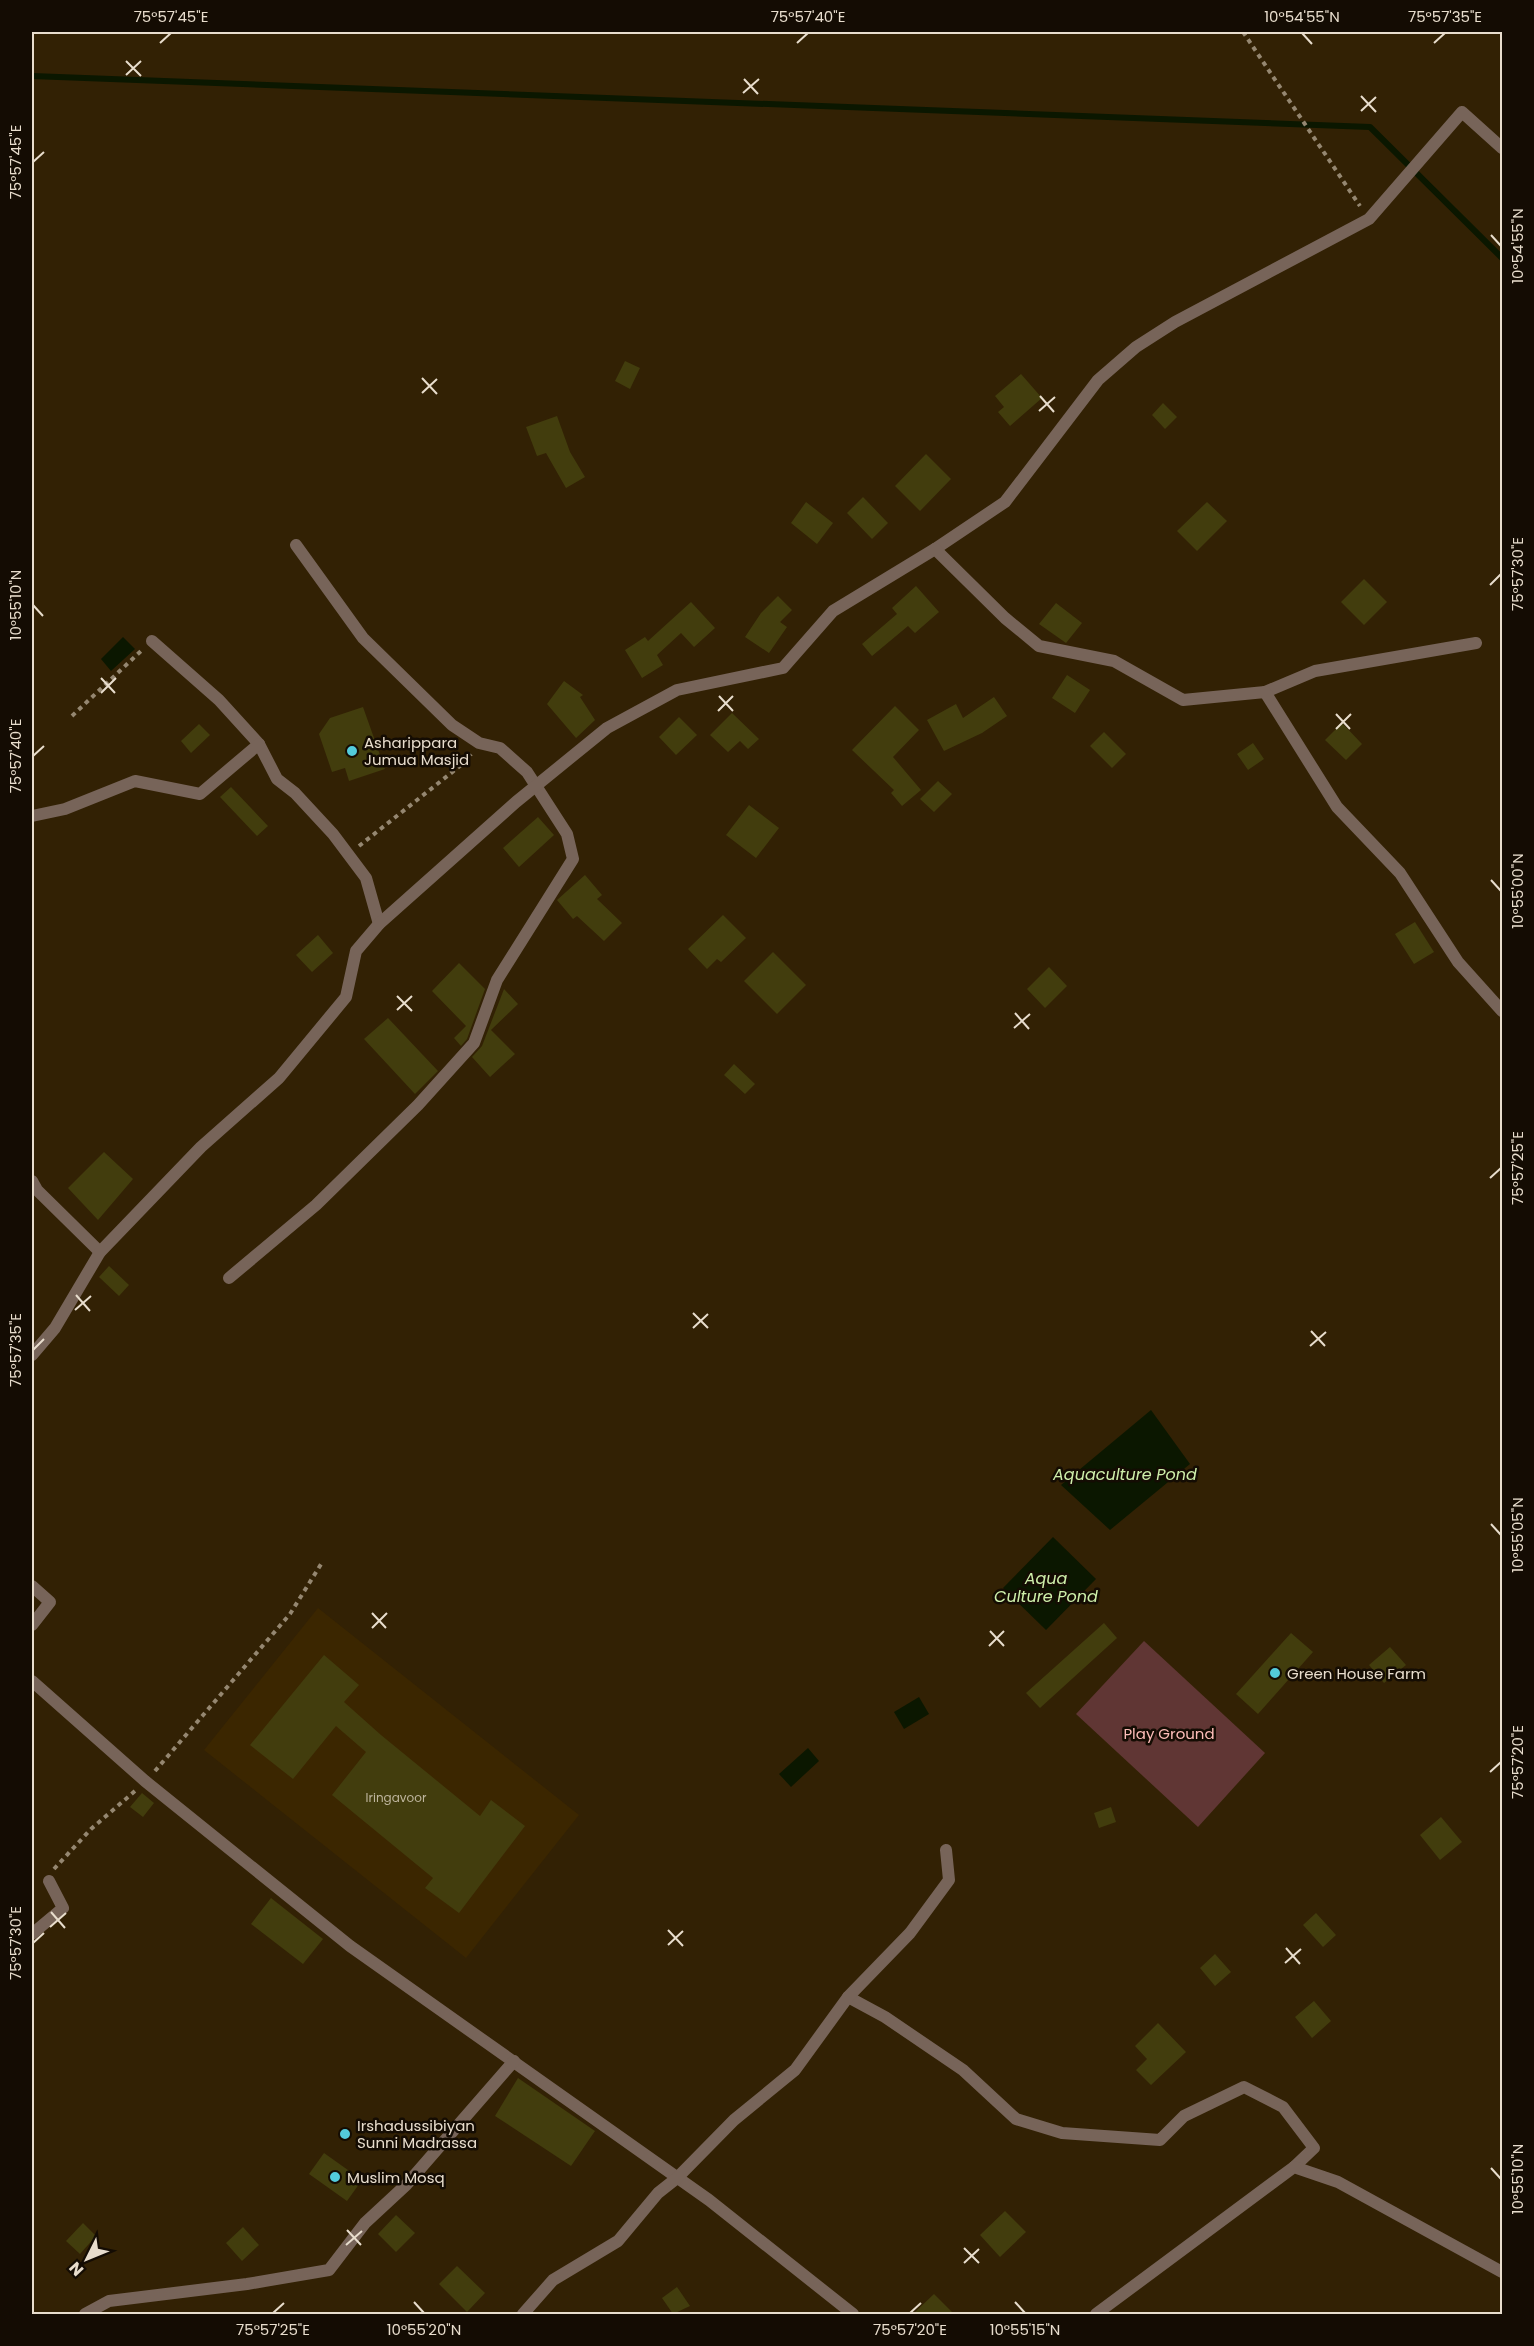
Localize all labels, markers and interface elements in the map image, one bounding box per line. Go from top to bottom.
text: 75°57'45"E [134,6,208,27]
text: 75°57'40"E [771,6,845,27]
text: 10°54'55"N [1264,6,1340,27]
text: 75°57'35"E [1408,6,1482,27]
text: 75°57'45"E [5,125,26,199]
text: 10°54'55"N [1507,208,1528,284]
text: 75°57'30"E [1507,537,1528,611]
text: 10°55'10"N [5,570,26,640]
text: 75°57'40"E [5,719,26,793]
place label: Asharippara Jumua Masjid [364,732,469,770]
marker: Asharippara Jumua Masjid [345,744,359,758]
text: 10°55'00"N [1507,853,1528,929]
text: 75°57'25"E [1507,1131,1528,1205]
text: 75°57'35"E [5,1313,26,1387]
water label: Aquaculture Pond [1052,1463,1197,1486]
text: 10°55'05"N [1507,1497,1528,1573]
water label: Aqua Culture Pond [994,1567,1098,1608]
place label: Green House Farm [1287,1663,1426,1684]
marker: Green House Farm [1268,1666,1282,1680]
park label: Play Ground [1123,1723,1215,1744]
text: 75°57'20"E [1507,1725,1528,1799]
house number: Iringavoor [366,1789,427,1806]
text: 75°57'30"E [5,1906,26,1980]
place label: Irshadussibiyan Sunni Madrassa [357,2115,477,2153]
marker: Irshadussibiyan Sunni Madrassa [338,2127,352,2141]
text: 10°55'10"N [1507,2144,1528,2214]
place label: Muslim Mosq [347,2167,445,2188]
marker: Muslim Mosq [328,2170,342,2184]
north arrow [57,2229,117,2289]
text: N [64,2257,89,2281]
text: 75°57'25"E [236,2319,310,2340]
text: 10°55'20"N [387,2319,461,2340]
text: 75°57'20"E [873,2319,947,2340]
text: 10°55'15"N [990,2319,1060,2340]

